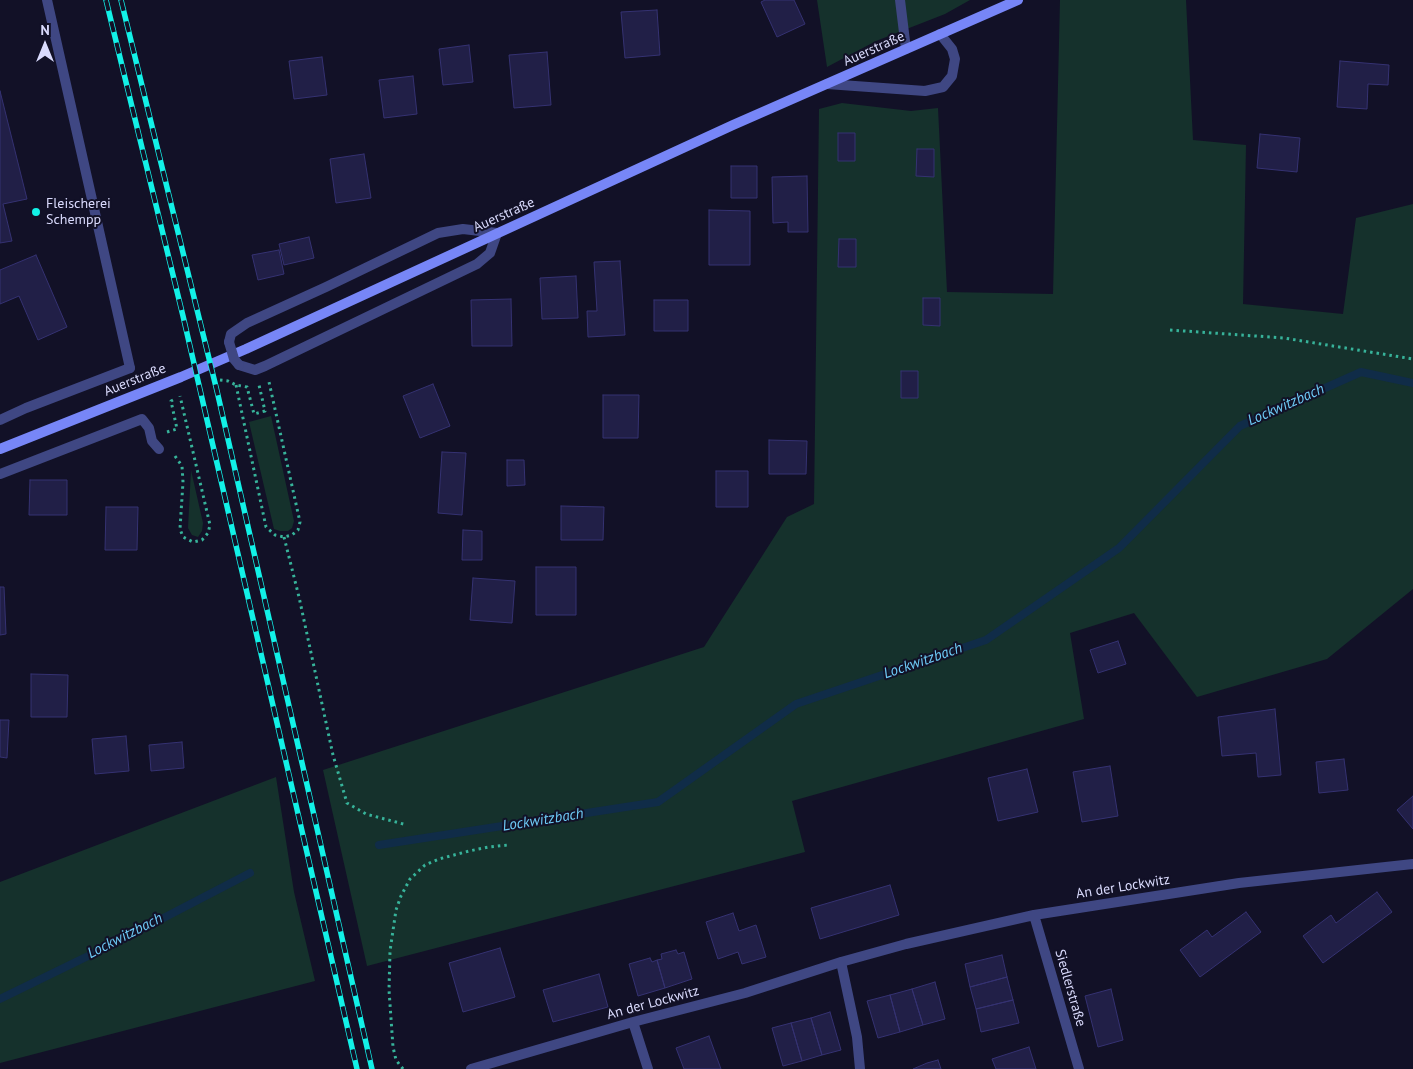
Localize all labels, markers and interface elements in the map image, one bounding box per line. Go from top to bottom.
north arrow [20,20,70,70]
text: N [40,21,50,39]
street label: Auerstraße [841,28,907,70]
street label: Auerstraße [471,194,537,236]
place label: Fleischerei Schempp [46,196,111,228]
marker: Fleischerei Schempp [30,206,42,218]
street label: Auerstraße [102,360,168,400]
water label: Lockwitzbach [1245,380,1327,430]
water label: Lockwitzbach [881,639,965,683]
water label: Lockwitzbach [501,805,585,835]
street label: An der Lockwitz [1075,871,1171,903]
water label: Lockwitzbach [84,909,166,963]
street label: Siedlerstraße [1051,947,1089,1029]
street label: An der Lockwitz [605,983,701,1023]

